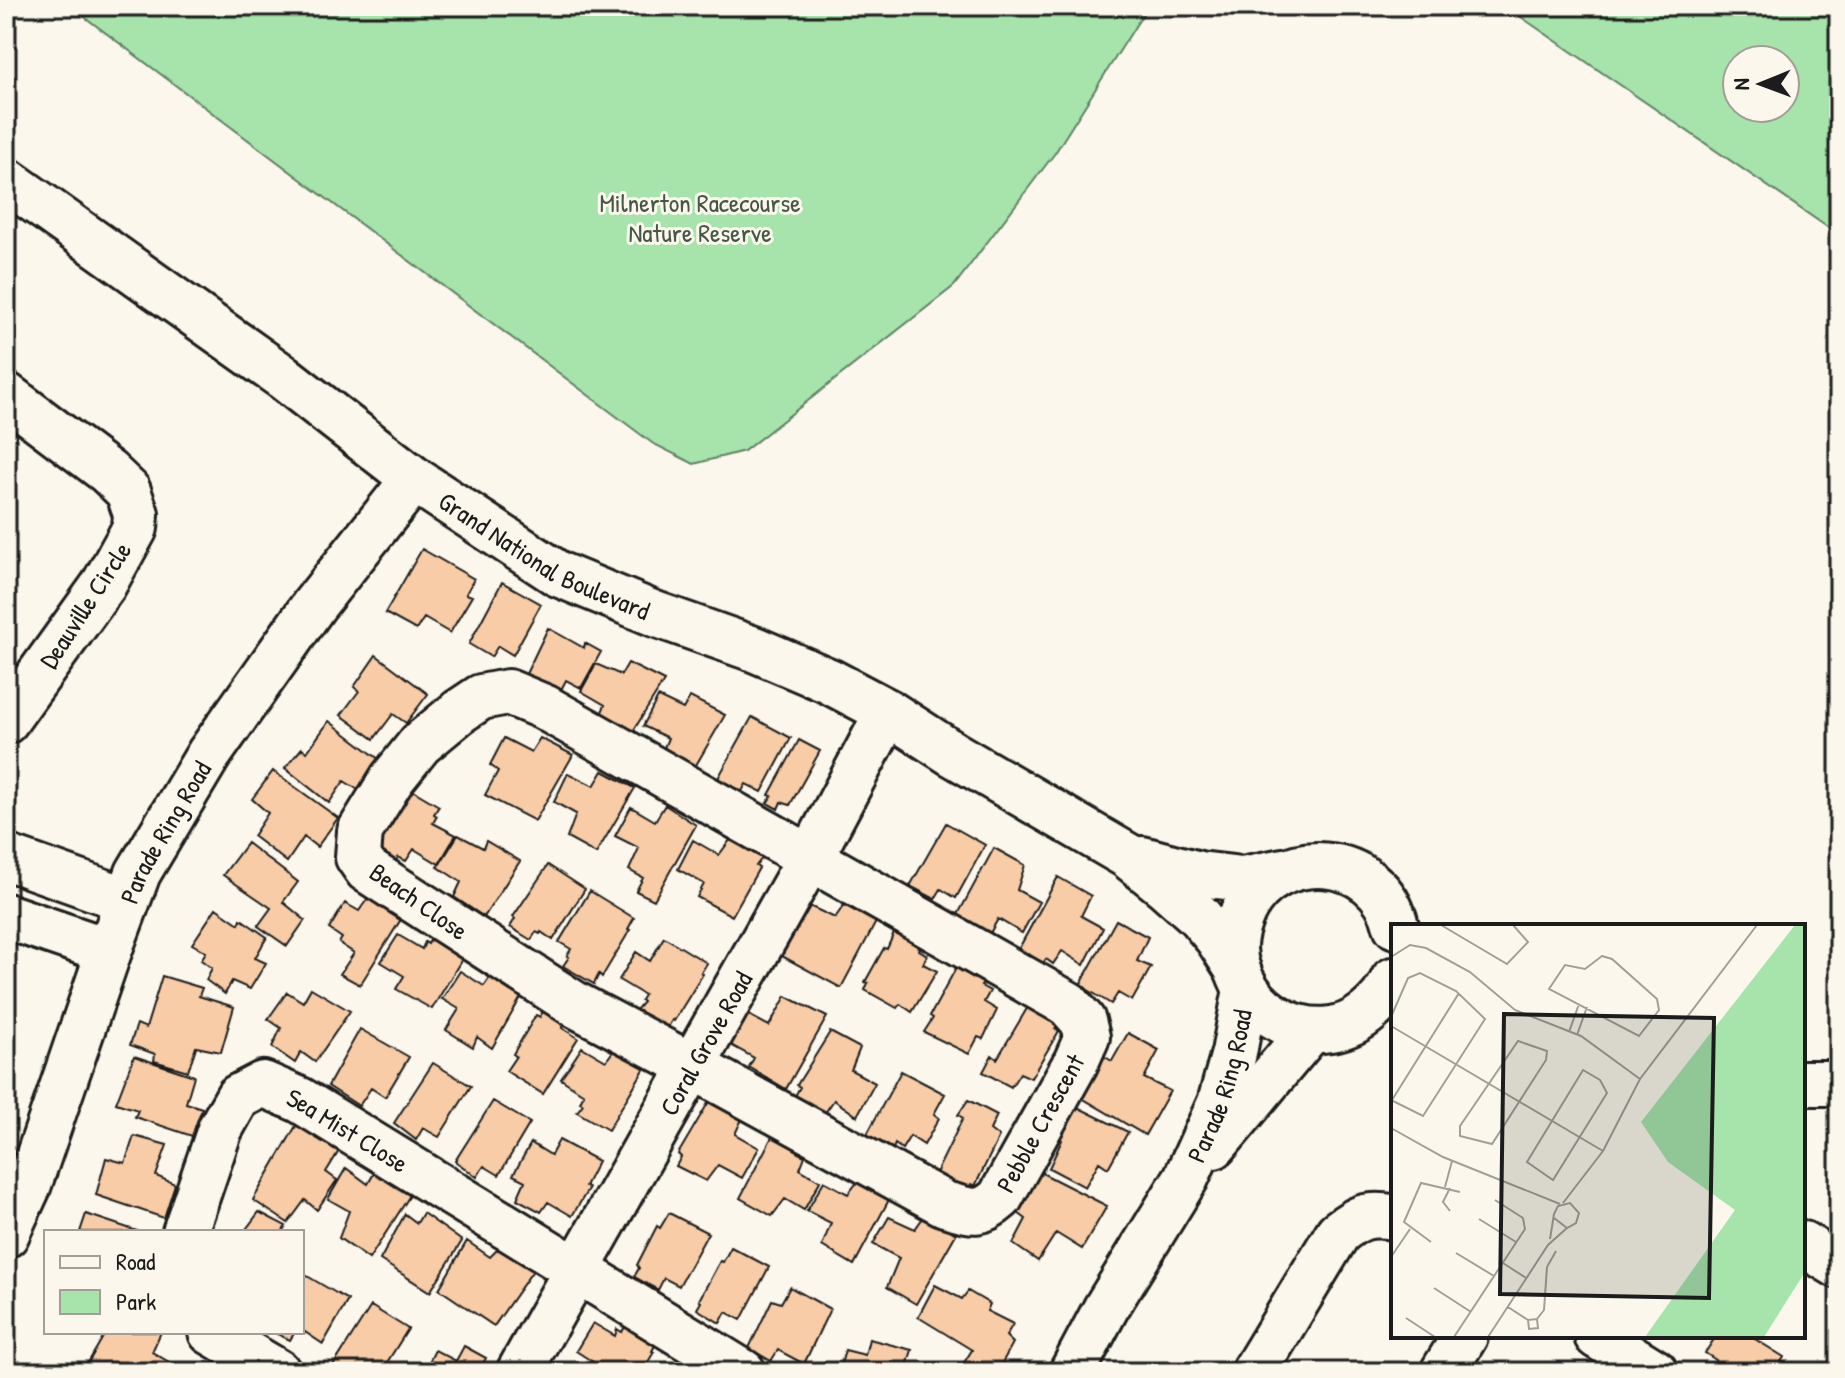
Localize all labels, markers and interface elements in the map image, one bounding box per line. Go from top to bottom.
north arrow [1721,44,1801,124]
text: N [1726,78,1756,90]
park label: Milnerton Racecourse Nature Reserve [599,185,801,250]
street label: Grand National Boulevard [432,483,655,628]
street label: Deauville Circle [31,535,139,675]
street label: Parade Ring Road [111,754,219,908]
street label: Beach Close [363,854,475,948]
inset map [1391,924,1805,1338]
street label: Coral Grove Road [650,965,760,1121]
street label: Parade Ring Road [1178,1006,1259,1168]
street label: Pebble Crescent [988,1047,1093,1199]
street label: Sea Mist Close [282,1079,415,1180]
legend [44,1230,304,1334]
text: Road [116,1245,155,1277]
text: Park [116,1285,156,1317]

